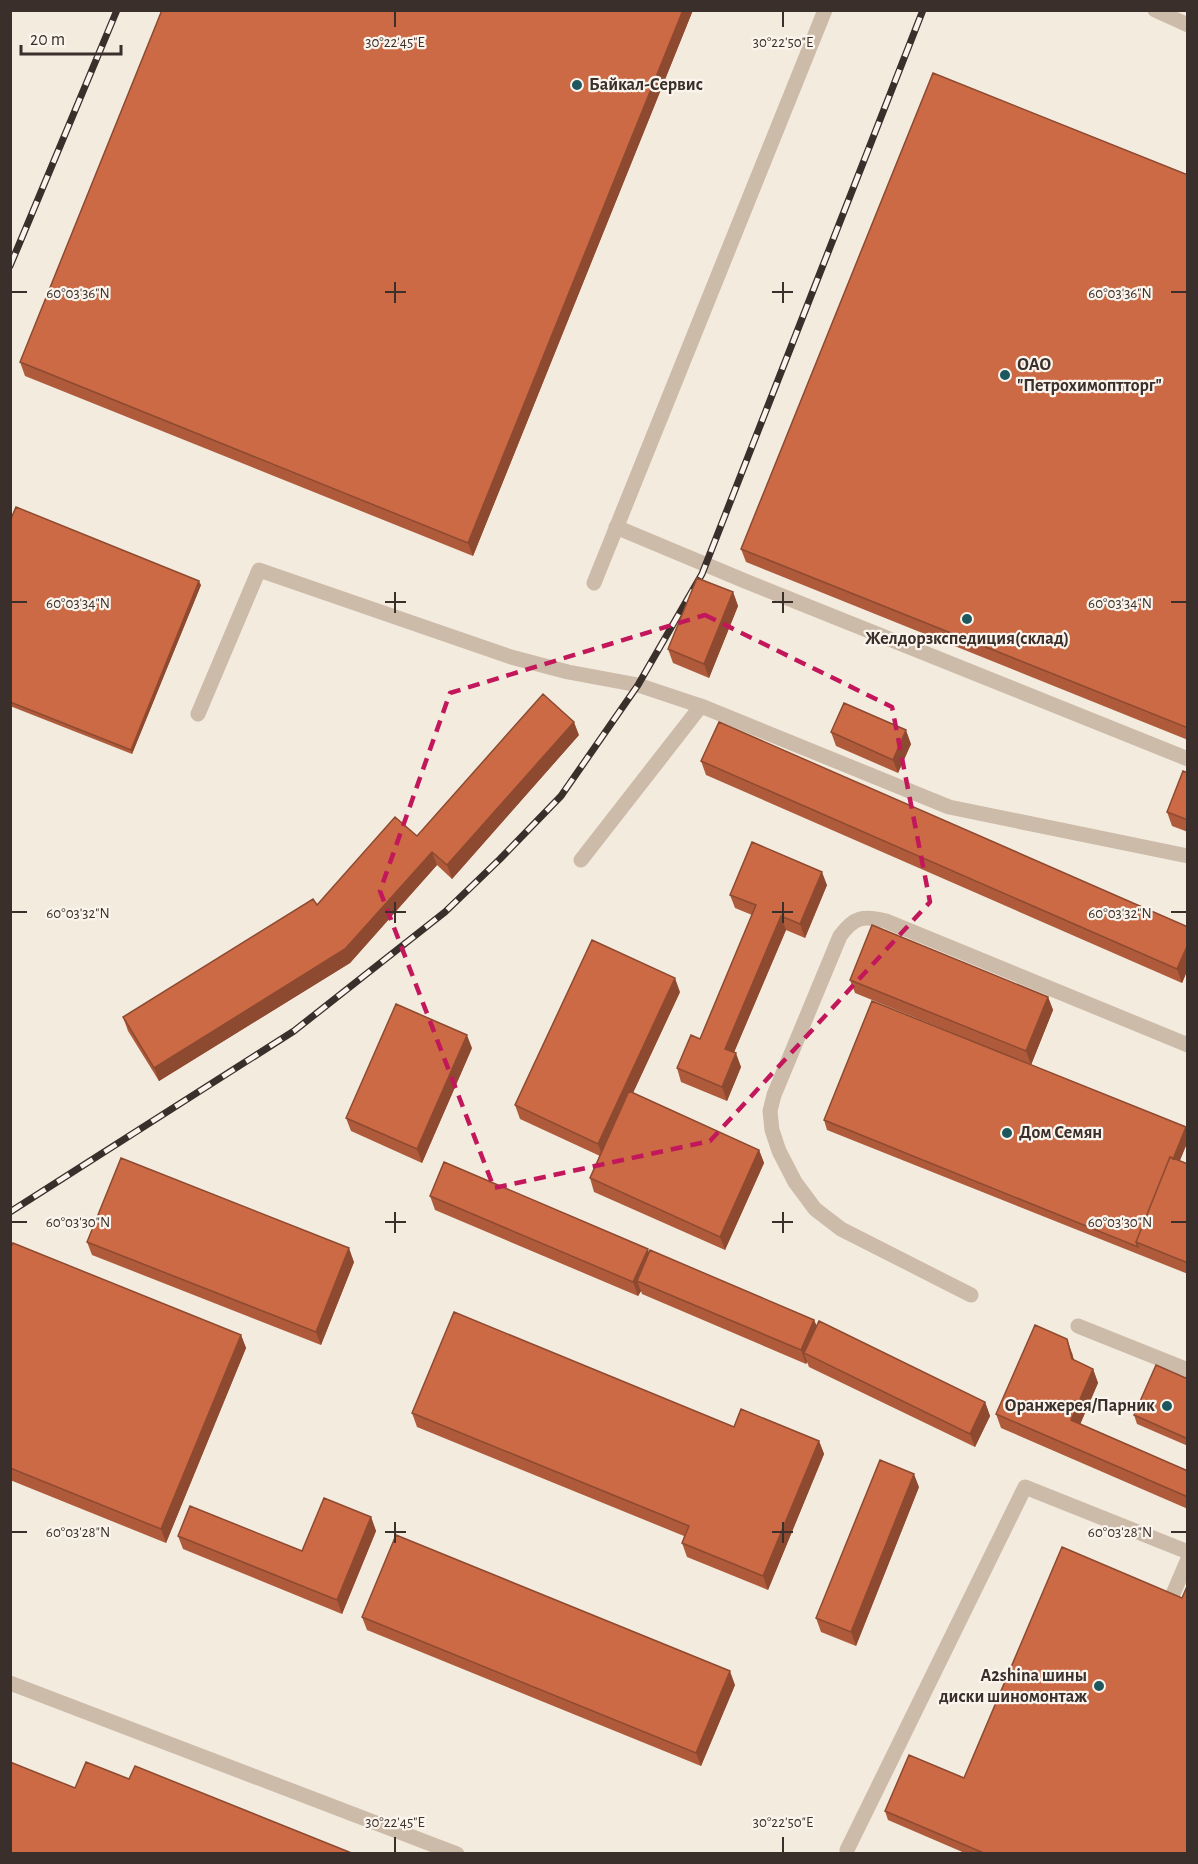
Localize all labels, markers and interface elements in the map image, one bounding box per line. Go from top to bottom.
scale bar [21,18,122,56]
text: 20 m [30,31,65,49]
text: 30°22'45"E [365,35,425,50]
text: 30°22'50"E [753,35,813,50]
place label: Байкал-Сервис [589,76,703,94]
marker: Байкал-Сервис [570,78,584,92]
text: 60°03'36"N [46,286,110,301]
text: 60°03'36"N [1088,286,1152,301]
place label: ОАО "Петрохимоптторг" [1017,356,1162,395]
marker: ОАО "Петрохимоптторг" [998,368,1012,382]
text: 60°03'34"N [46,596,110,611]
text: 60°03'34"N [1088,596,1152,611]
marker: Желдорзкспедиция(склад) [960,612,974,626]
place label: Желдорзкспедиция(склад) [865,630,1069,648]
text: 60°03'32"N [46,906,110,921]
text: 60°03'32"N [1088,906,1152,921]
place label: Дом Семян [1019,1124,1102,1142]
marker: Дом Семян [1000,1126,1014,1140]
text: 60°03'30"N [46,1215,110,1230]
text: 60°03'30"N [1088,1215,1152,1230]
place label: Оранжерея/Парник [1004,1397,1155,1415]
marker: Оранжерея/Парник [1160,1399,1174,1413]
text: 60°03'28"N [46,1525,110,1540]
text: 60°03'28"N [1088,1525,1152,1540]
place label: A2shina шины диски шиномонтаж [939,1667,1087,1706]
marker: A2shina шины диски шиномонтаж [1092,1679,1106,1693]
text: 30°22'45"E [365,1815,425,1830]
text: 30°22'50"E [753,1815,813,1830]

